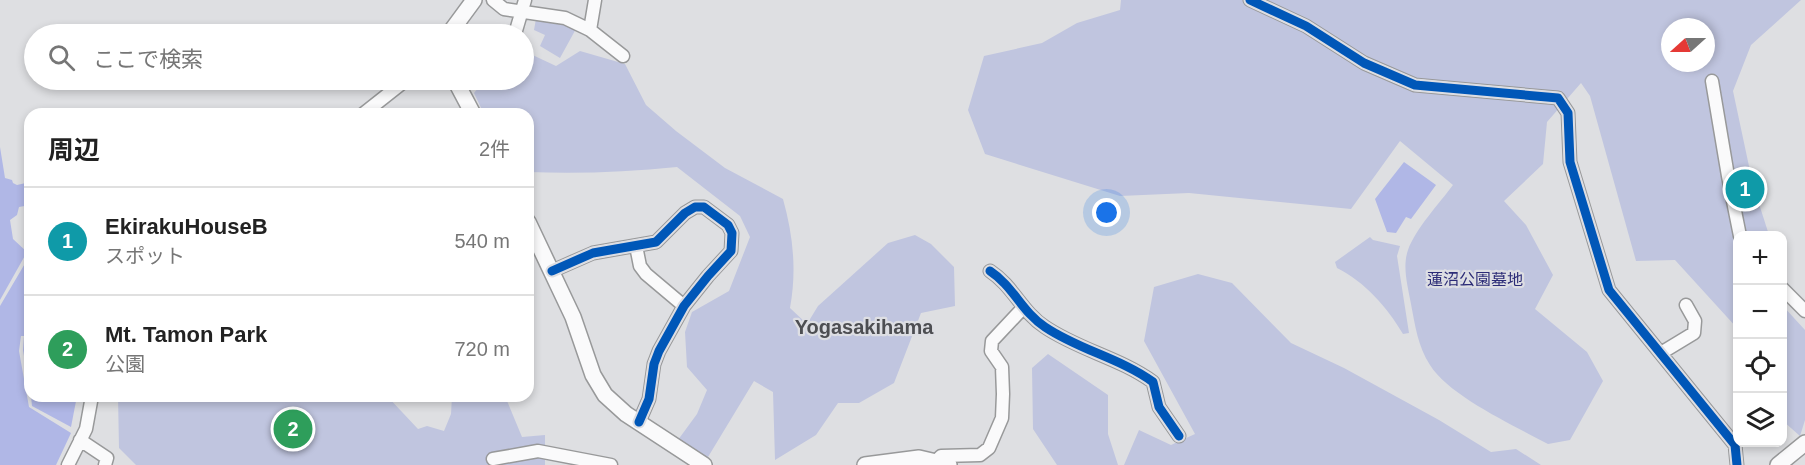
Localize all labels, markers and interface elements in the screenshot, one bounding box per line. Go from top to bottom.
north arrow [1661,18,1715,72]
search box [24,24,534,90]
icon: search [45,41,78,74]
text: ここで検索 [93,47,203,72]
text: 周辺 [48,135,100,165]
text: 2件 [479,138,510,160]
pin: 1 [1726,166,1764,212]
your location [1092,198,1121,227]
text: EkirakuHouseB [105,214,268,239]
text: 1 [62,230,73,252]
text: 540 m [454,230,510,252]
map controls [1733,231,1787,447]
button: + [1733,231,1787,285]
text: スポット [105,245,185,267]
park label: 蓮沼公園墓地 [1427,271,1523,288]
button: − [1733,285,1787,339]
district label: Yogasakihama [795,316,934,338]
text: Mt. Tamon Park [105,322,267,347]
text: 2 [62,338,73,360]
text: 720 m [454,338,510,360]
button: locate [1733,339,1787,393]
text: 公園 [105,353,145,375]
button: layers [1733,393,1787,447]
pin: 2 [274,406,312,452]

